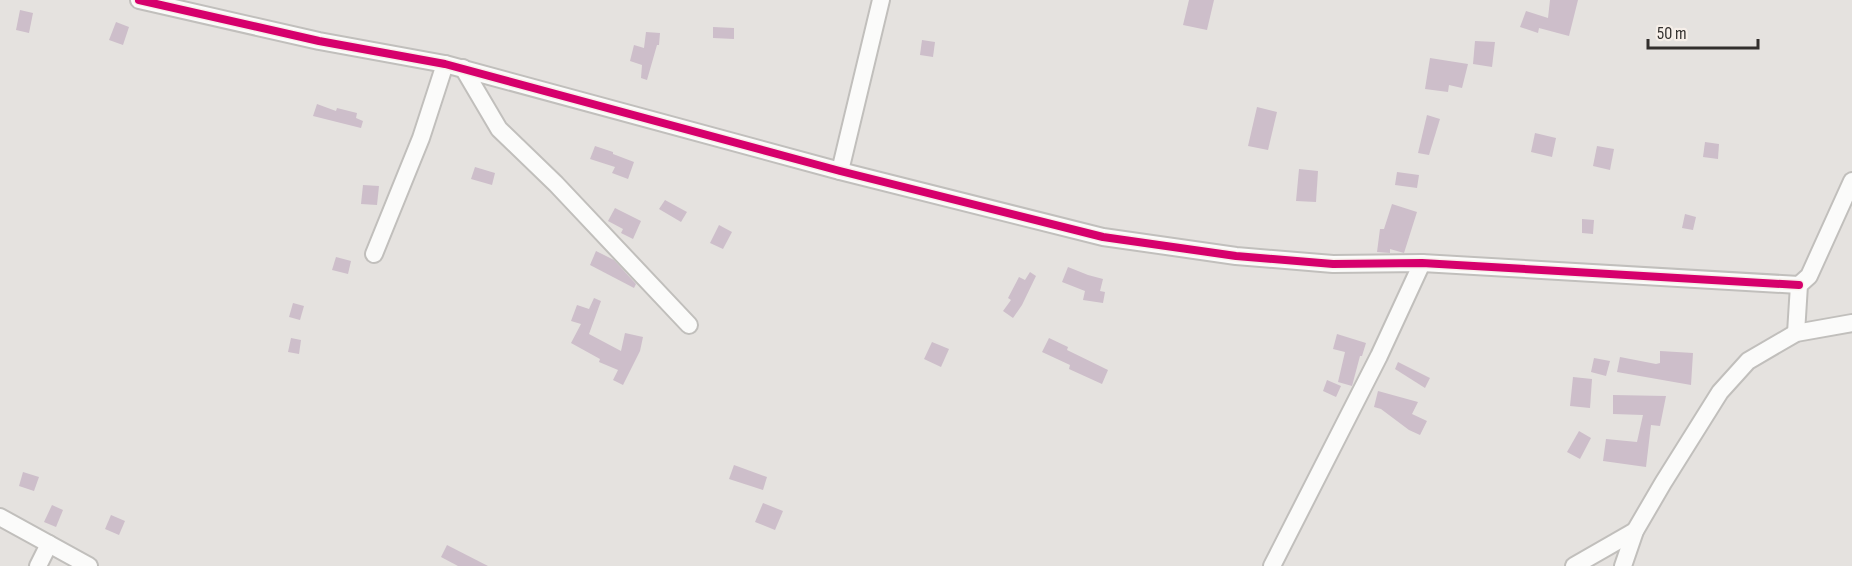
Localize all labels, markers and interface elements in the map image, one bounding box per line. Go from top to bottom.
scale bar [1648,12,1758,50]
text: 50 m [1657,23,1687,44]

